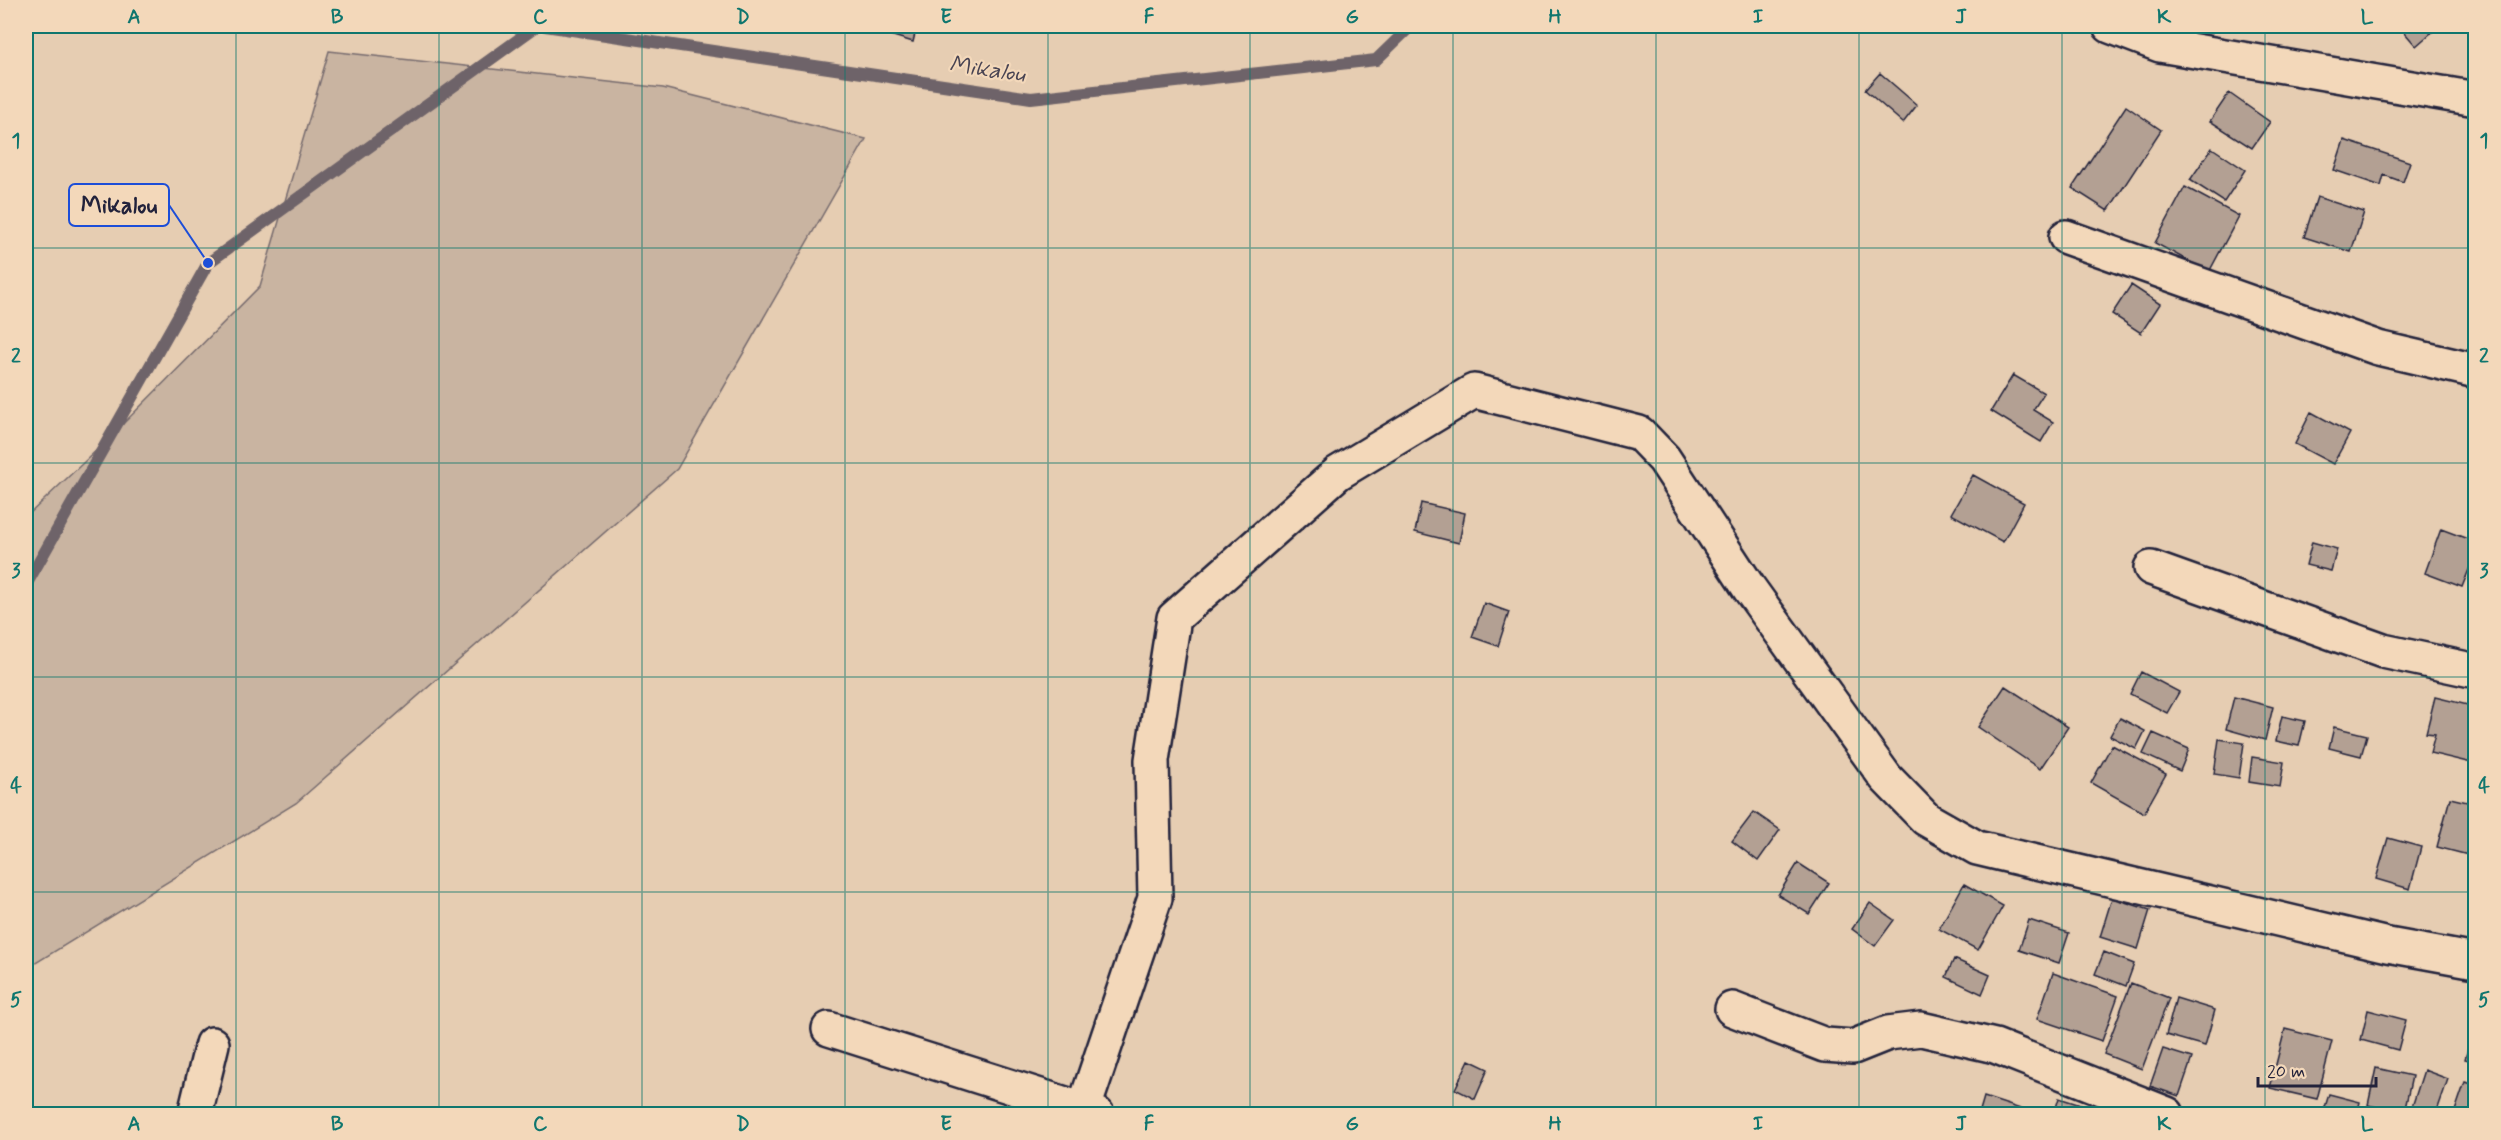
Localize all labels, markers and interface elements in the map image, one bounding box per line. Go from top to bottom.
text: A [127,4,141,31]
text: B [331,4,344,31]
text: C [533,4,548,31]
text: D [736,4,750,31]
text: E [940,4,952,31]
text: F [1144,4,1155,31]
text: G [1345,4,1359,31]
text: H [1548,4,1562,31]
text: I [1753,4,1763,31]
text: J [1955,4,1967,31]
text: K [2157,4,2172,31]
text: L [2361,4,2374,31]
water label: Mikalou [947,49,1028,91]
text: 1 [12,128,20,155]
text: 1 [2480,128,2488,155]
callout: Mikalou [69,184,169,226]
text: Mikalou [81,191,157,222]
text: 2 [11,343,21,370]
text: 2 [2479,343,2489,370]
text: 3 [11,558,21,585]
text: 3 [2479,558,2489,585]
text: 4 [10,773,22,800]
text: 4 [2478,773,2490,800]
text: 5 [10,987,22,1014]
text: 5 [2478,987,2490,1014]
scale bar [2258,1050,2376,1088]
text: 20 m [2267,1060,2305,1084]
text: A [127,1111,141,1138]
text: B [331,1111,344,1138]
text: C [533,1111,548,1138]
text: D [736,1111,750,1138]
text: E [940,1111,952,1138]
text: F [1144,1111,1155,1138]
text: G [1345,1111,1359,1138]
text: H [1548,1111,1562,1138]
text: I [1753,1111,1763,1138]
text: J [1955,1111,1967,1138]
text: K [2157,1111,2172,1138]
text: L [2361,1111,2374,1138]

